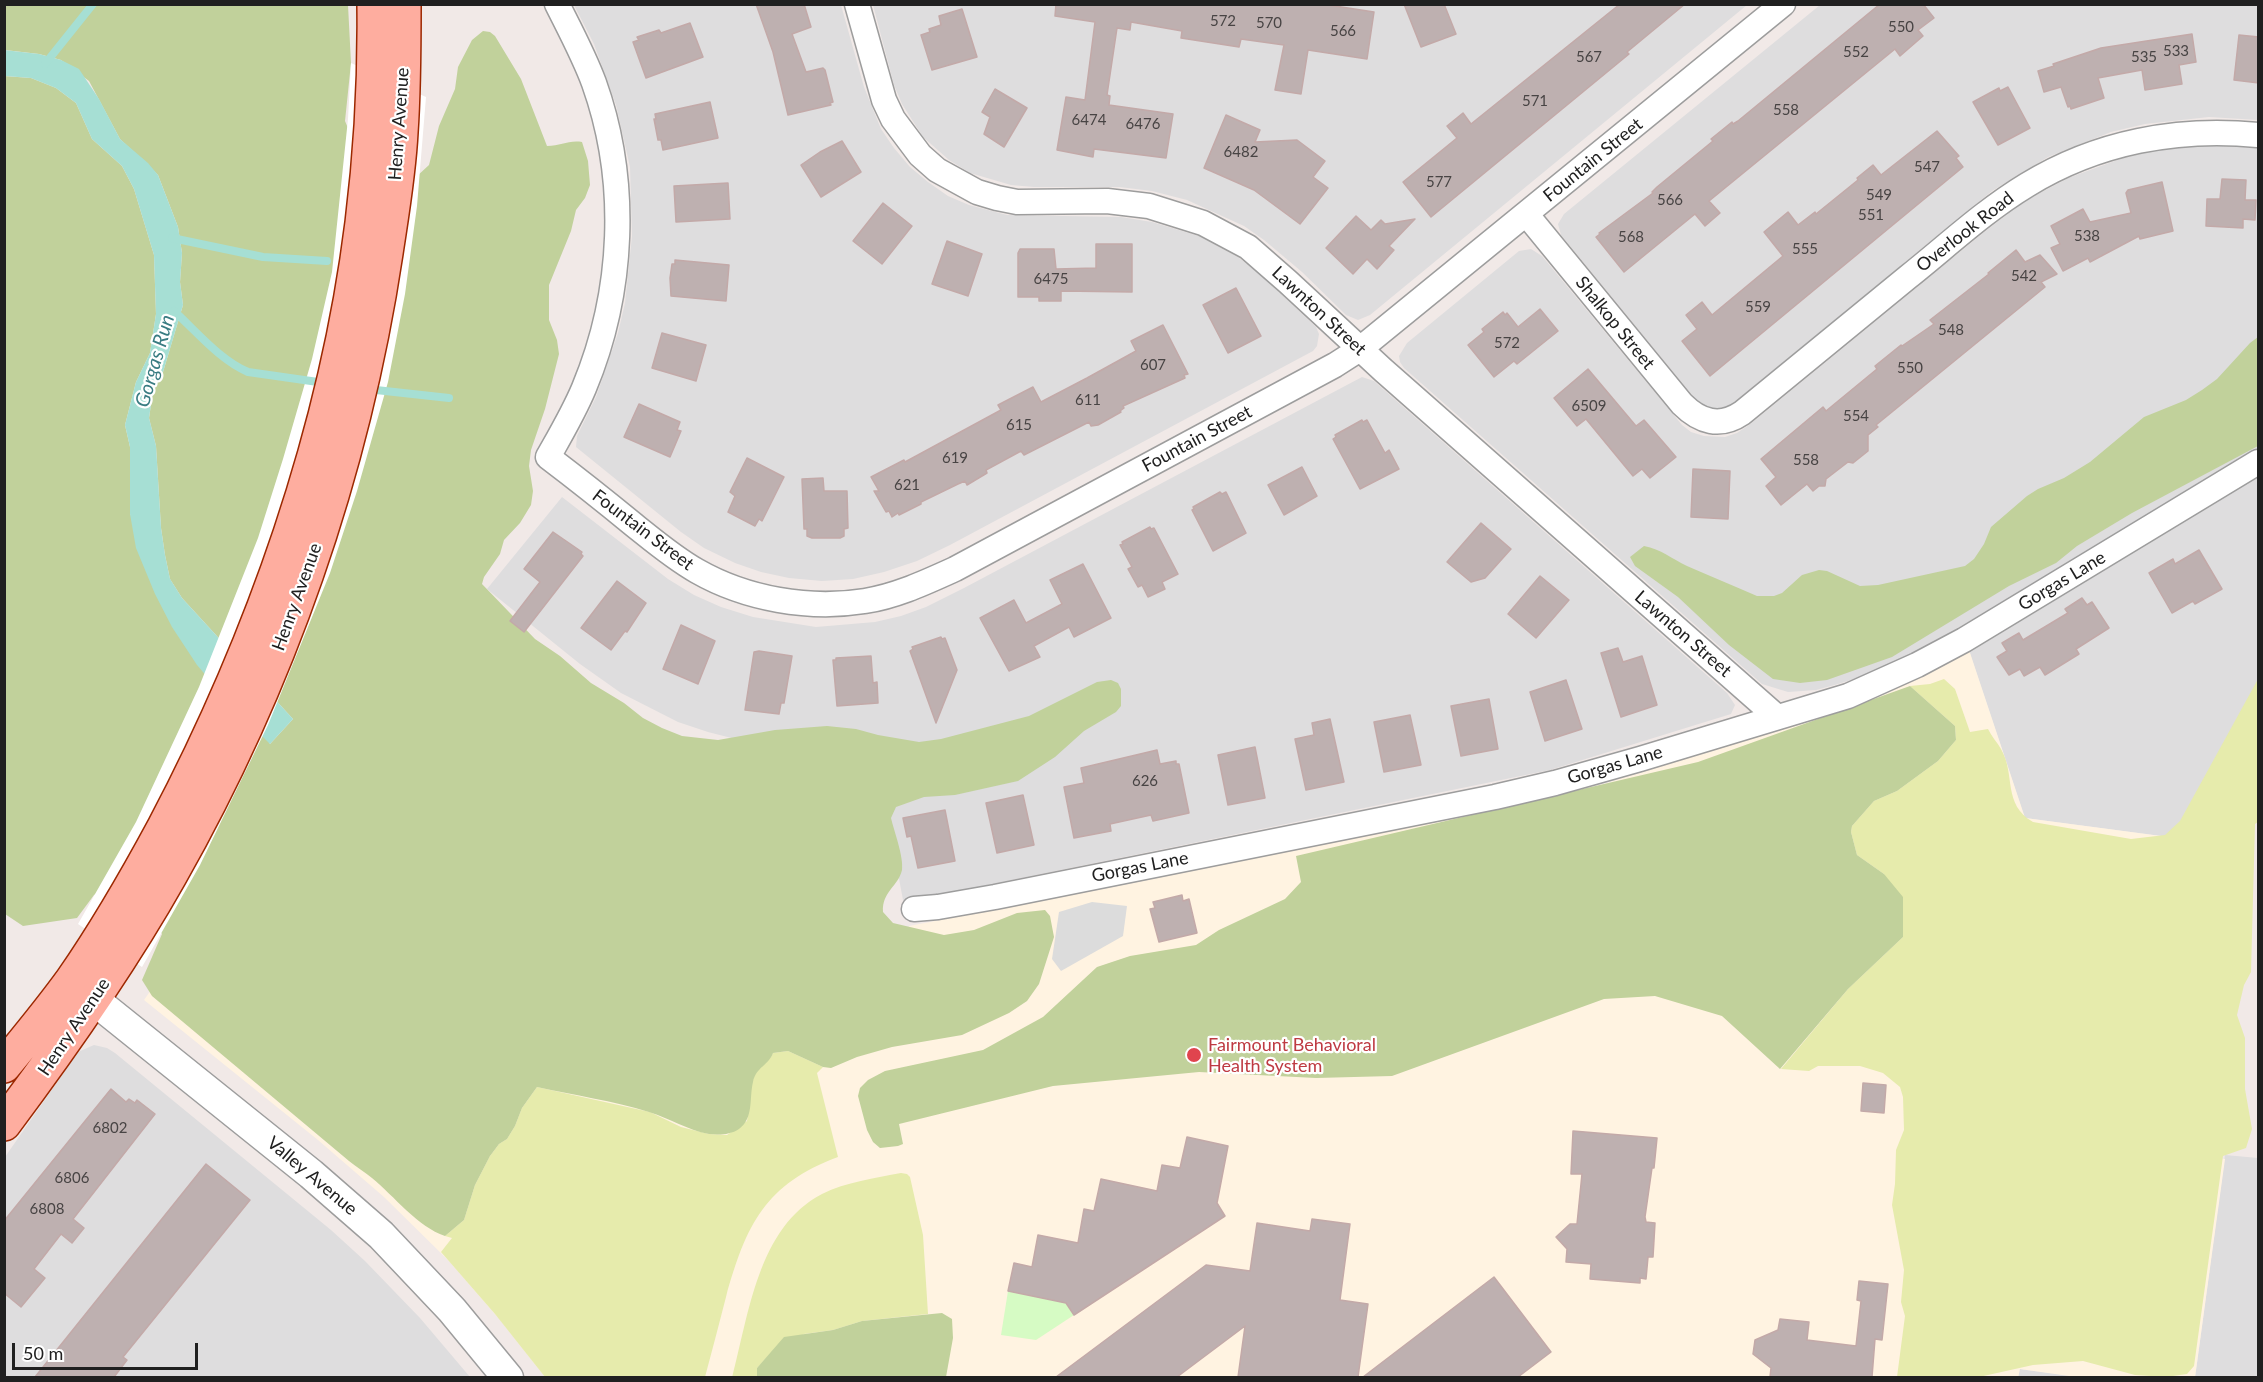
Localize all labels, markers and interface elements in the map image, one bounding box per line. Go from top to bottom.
house number: 572 [1210,12,1236,30]
house number: 570 [1256,14,1282,32]
house number: 550 [1888,18,1914,36]
house number: 566 [1330,22,1356,40]
house number: 533 [2163,42,2189,60]
house number: 552 [1843,43,1869,61]
house number: 567 [1576,48,1602,66]
house number: 535 [2131,48,2157,66]
street label: Henry Avenue [384,67,414,181]
house number: 571 [1522,92,1548,110]
house number: 558 [1773,101,1799,119]
house number: 6474 [1072,111,1106,129]
street label: Fountain Street [1539,113,1647,207]
house number: 6476 [1126,115,1160,133]
house number: 6482 [1224,143,1258,161]
house number: 547 [1914,158,1940,176]
house number: 577 [1426,173,1452,191]
house number: 549 [1866,186,1892,204]
street label: Overlook Road [1912,187,2018,277]
house number: 566 [1657,191,1683,209]
house number: 551 [1858,206,1884,224]
house number: 538 [2074,227,2100,245]
house number: 568 [1618,228,1644,246]
house number: 555 [1792,240,1818,258]
street label: Lawnton Street [1267,262,1371,360]
house number: 542 [2011,267,2037,285]
house number: 6475 [1034,270,1068,288]
street label: Shalkop Street [1571,272,1659,374]
house number: 559 [1745,298,1771,316]
water label: Gorgas Run [130,312,180,410]
house number: 548 [1938,321,1964,339]
house number: 572 [1494,334,1520,352]
house number: 607 [1140,356,1166,374]
house number: 550 [1897,359,1923,377]
house number: 611 [1075,391,1101,409]
house number: 6509 [1572,397,1606,415]
street label: Fountain Street [1138,401,1256,477]
house number: 554 [1843,407,1869,425]
house number: 615 [1006,416,1032,434]
house number: 619 [942,449,968,467]
house number: 558 [1793,451,1819,469]
house number: 621 [894,476,920,494]
street label: Fountain Street [588,485,698,575]
street label: Henry Avenue [268,540,326,654]
street label: Gorgas Lane [2014,546,2110,616]
street label: Lawnton Street [1630,586,1736,682]
street label: Gorgas Lane [1565,741,1665,789]
house number: 626 [1132,772,1158,790]
street label: Gorgas Lane [1090,847,1190,887]
street label: Henry Avenue [33,974,115,1080]
place label: Fairmount Behavioral Health System [1208,1034,1376,1076]
marker: Fairmount Behavioral Health System [1185,1046,1203,1064]
house number: 6802 [93,1119,127,1137]
street label: Valley Avenue [263,1132,361,1220]
house number: 6806 [55,1169,89,1187]
house number: 6808 [30,1200,64,1218]
scale bar [15,1331,201,1369]
text: 50 m [23,1342,63,1364]

